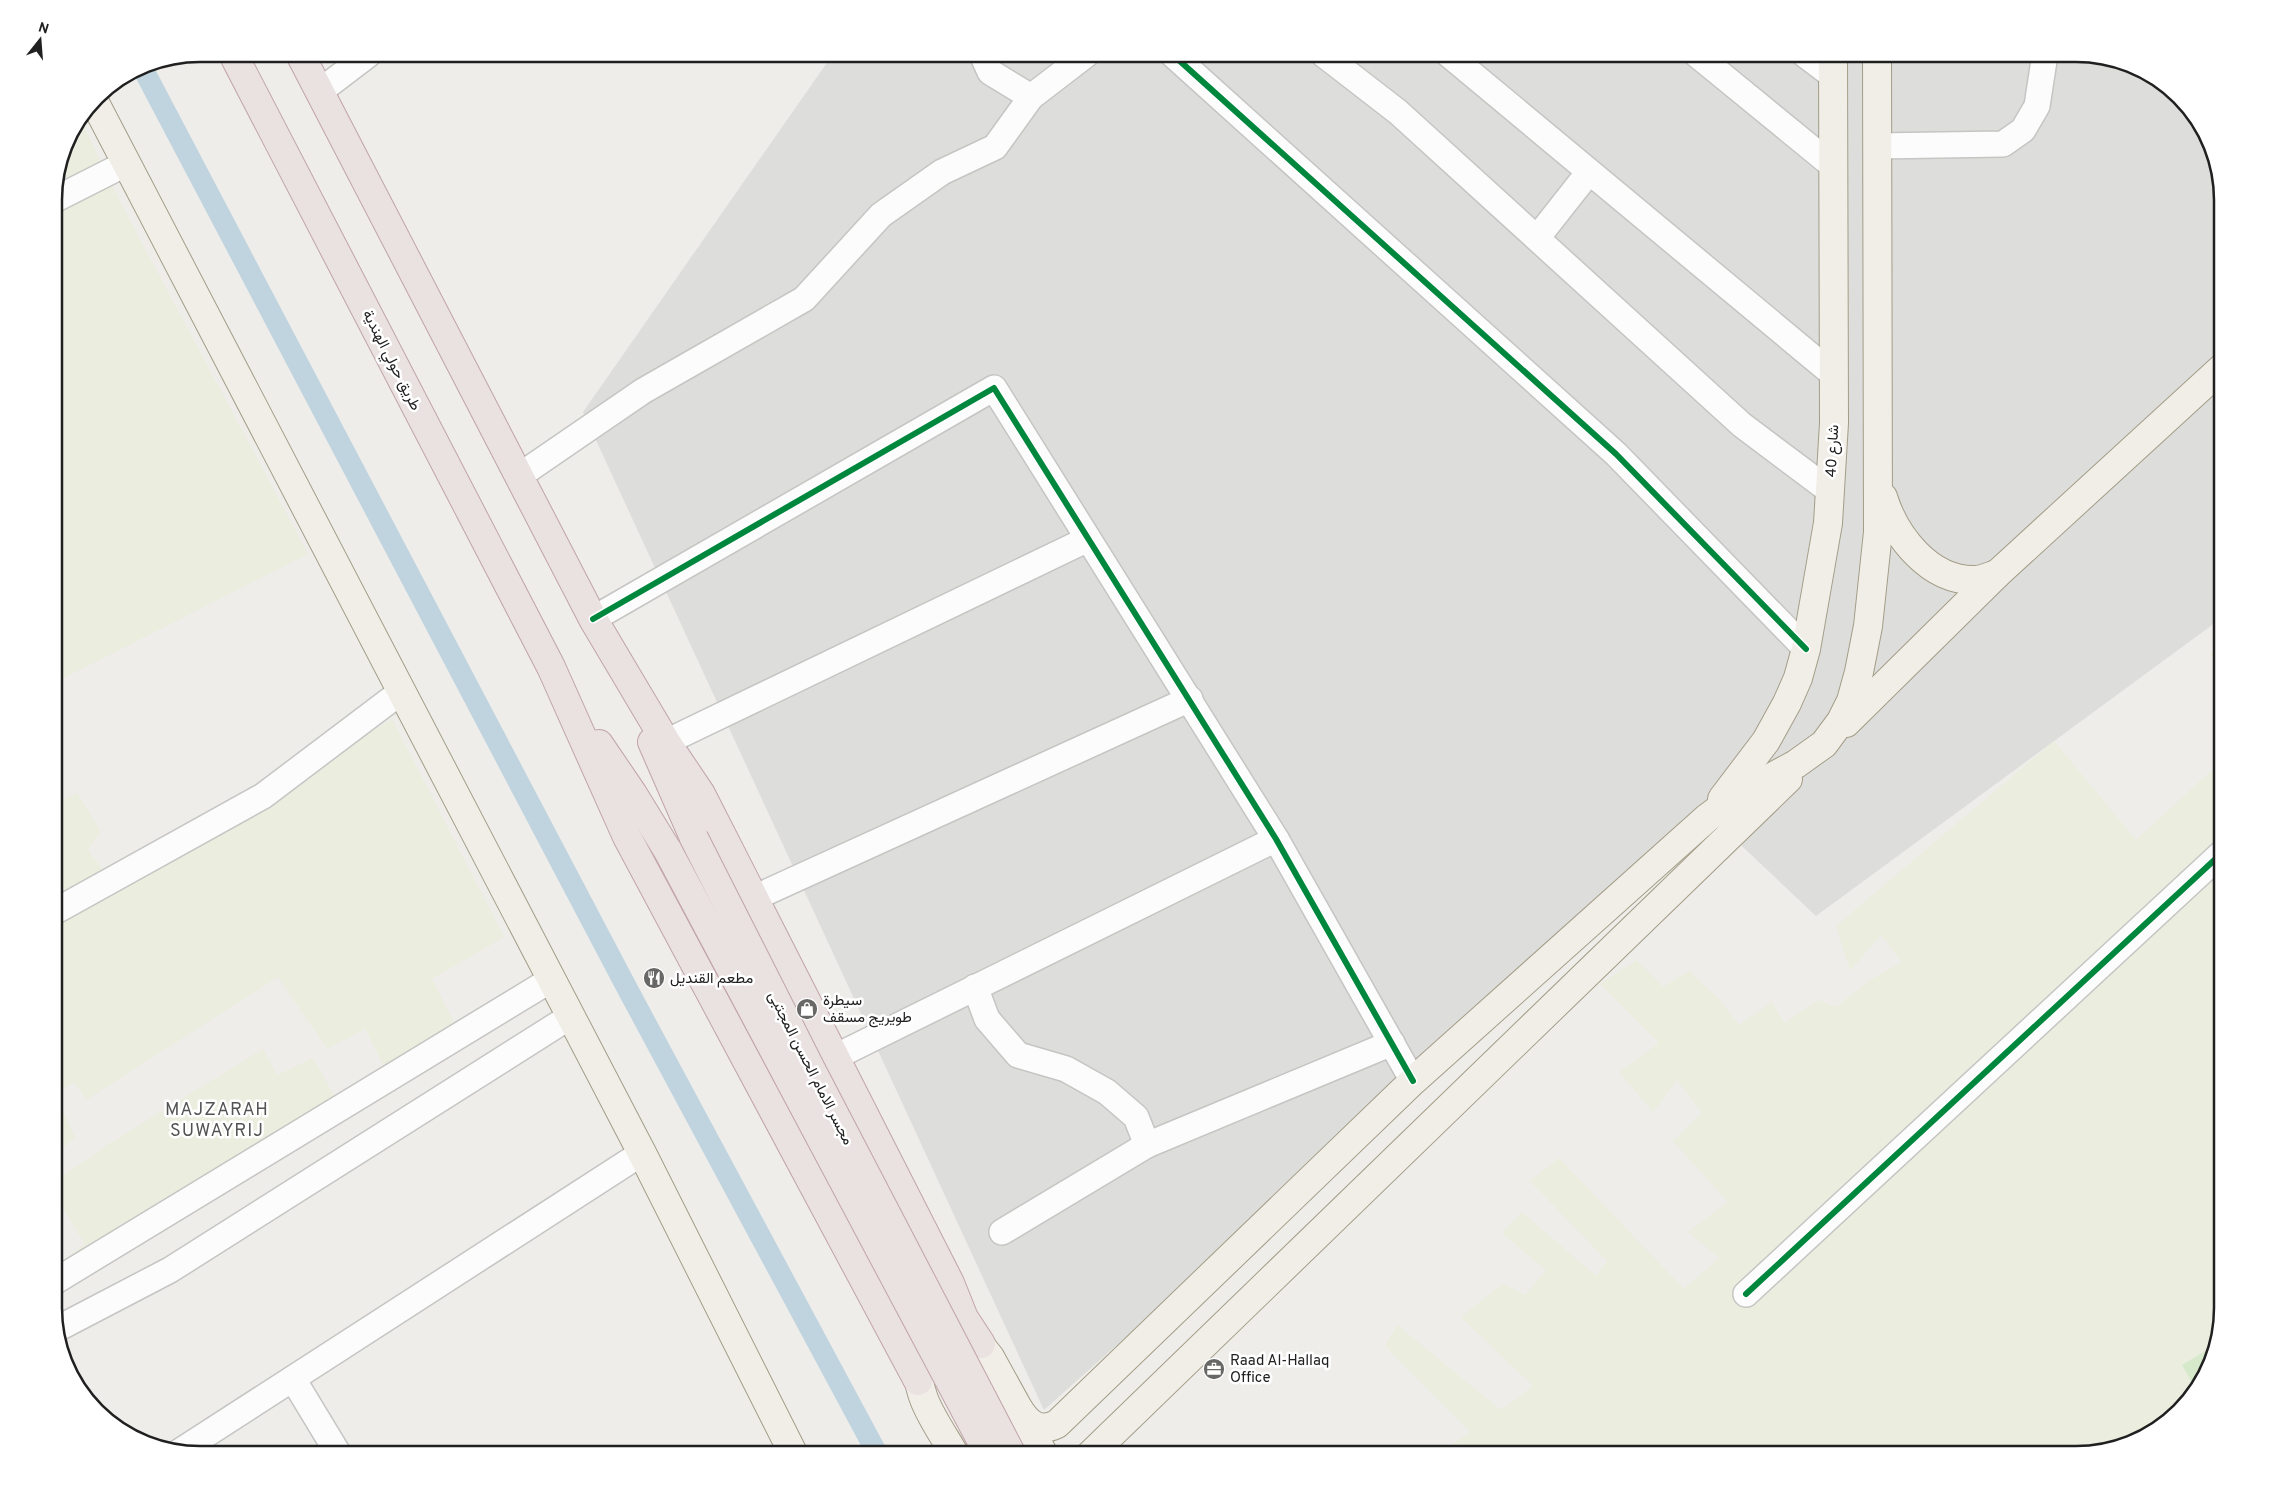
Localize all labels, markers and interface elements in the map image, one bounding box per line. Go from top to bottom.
north arrow [15,15,65,65]
text: N [36,19,51,39]
street label: طريق حولي الهندية [355,307,424,415]
street label: شارع 40 [1823,424,1844,478]
restaurant icon: مطعم القنديل [642,966,666,990]
place label: مطعم القنديل [670,970,753,989]
street label: مجسر الامام الحسن المجتبى [763,989,857,1149]
place label: سيطرة طويريج مسقف [823,992,912,1028]
shop icon: سيطرة طويريج مسقف [795,997,819,1021]
district label: MAJZARAH SUWAYRIJ [165,1099,269,1143]
place label: Raad Al-Hallaq Office [1230,1352,1330,1388]
office icon: Raad Al-Hallaq Office [1202,1357,1226,1381]

